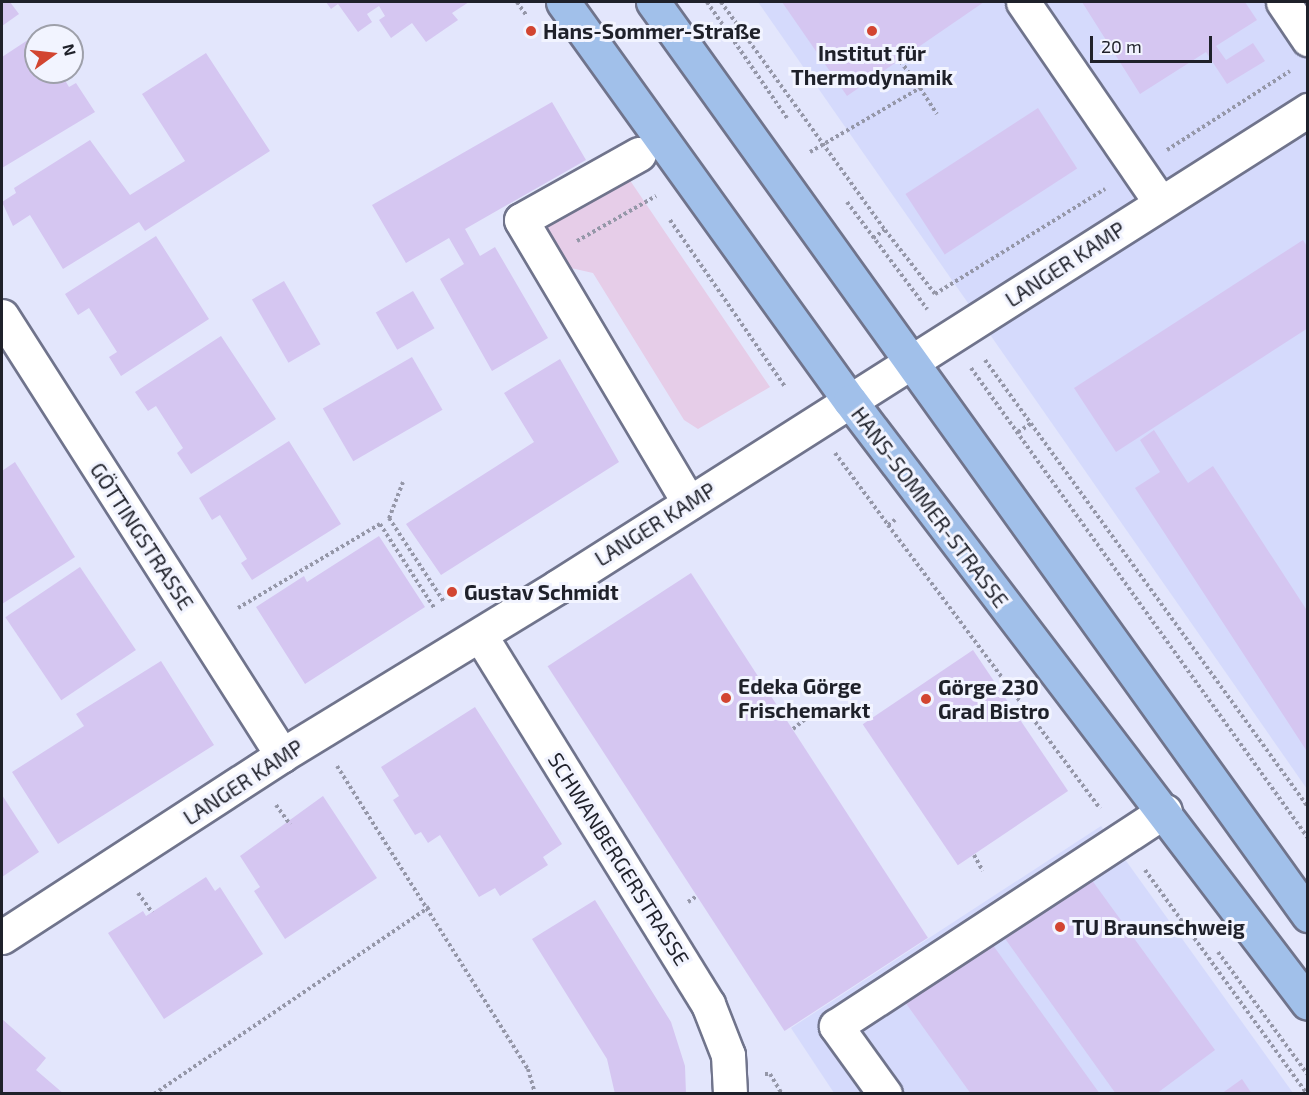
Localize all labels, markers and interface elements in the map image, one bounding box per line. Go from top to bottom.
place label: Hans-Sommer-Straße [543,18,761,44]
north arrow [24,24,84,84]
marker: Hans-Sommer-Straße [524,24,538,38]
marker: Institut für Thermodynamik [865,24,879,38]
scale bar [1093,24,1214,62]
text: 20 m [1101,35,1142,57]
place label: Institut für Thermodynamik [791,40,953,90]
text: N [59,42,81,58]
street label: LANGER KAMP [1000,216,1130,312]
street label: HANS-SOMMER-STRASSE [846,402,1014,612]
street label: GÖTTINGSTRASSE [85,458,199,614]
street label: LANGER KAMP [590,477,720,571]
place label: Gustav Schmidt [464,579,619,605]
marker: Gustav Schmidt [445,585,459,599]
place label: Edeka Görge Frischemarkt [738,673,870,723]
place label: Görge 230 Grad Bistro [938,674,1050,724]
marker: Edeka Görge Frischemarkt [719,691,733,705]
marker: Görge 230 Grad Bistro [919,692,933,706]
street label: LANGER KAMP [178,734,308,830]
street label: SCHWANBERGERSTRASSE [543,748,695,970]
place label: TU Braunschweig [1072,914,1245,940]
marker: TU Braunschweig [1053,920,1067,934]

